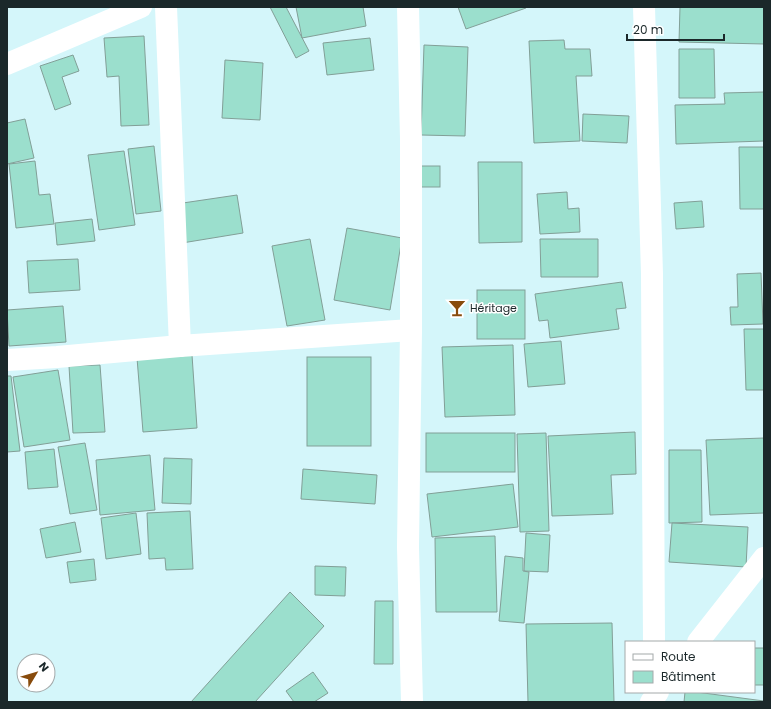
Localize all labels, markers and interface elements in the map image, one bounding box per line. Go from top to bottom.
scale bar [627,16,724,42]
text: 20 m [633,21,663,38]
bar icon: Héritage [447,298,467,318]
place label: Héritage [470,300,517,316]
legend [625,641,755,693]
text: Route [661,648,695,665]
north arrow [16,653,56,693]
text: N [35,659,53,675]
text: Bâtiment [661,668,716,685]

